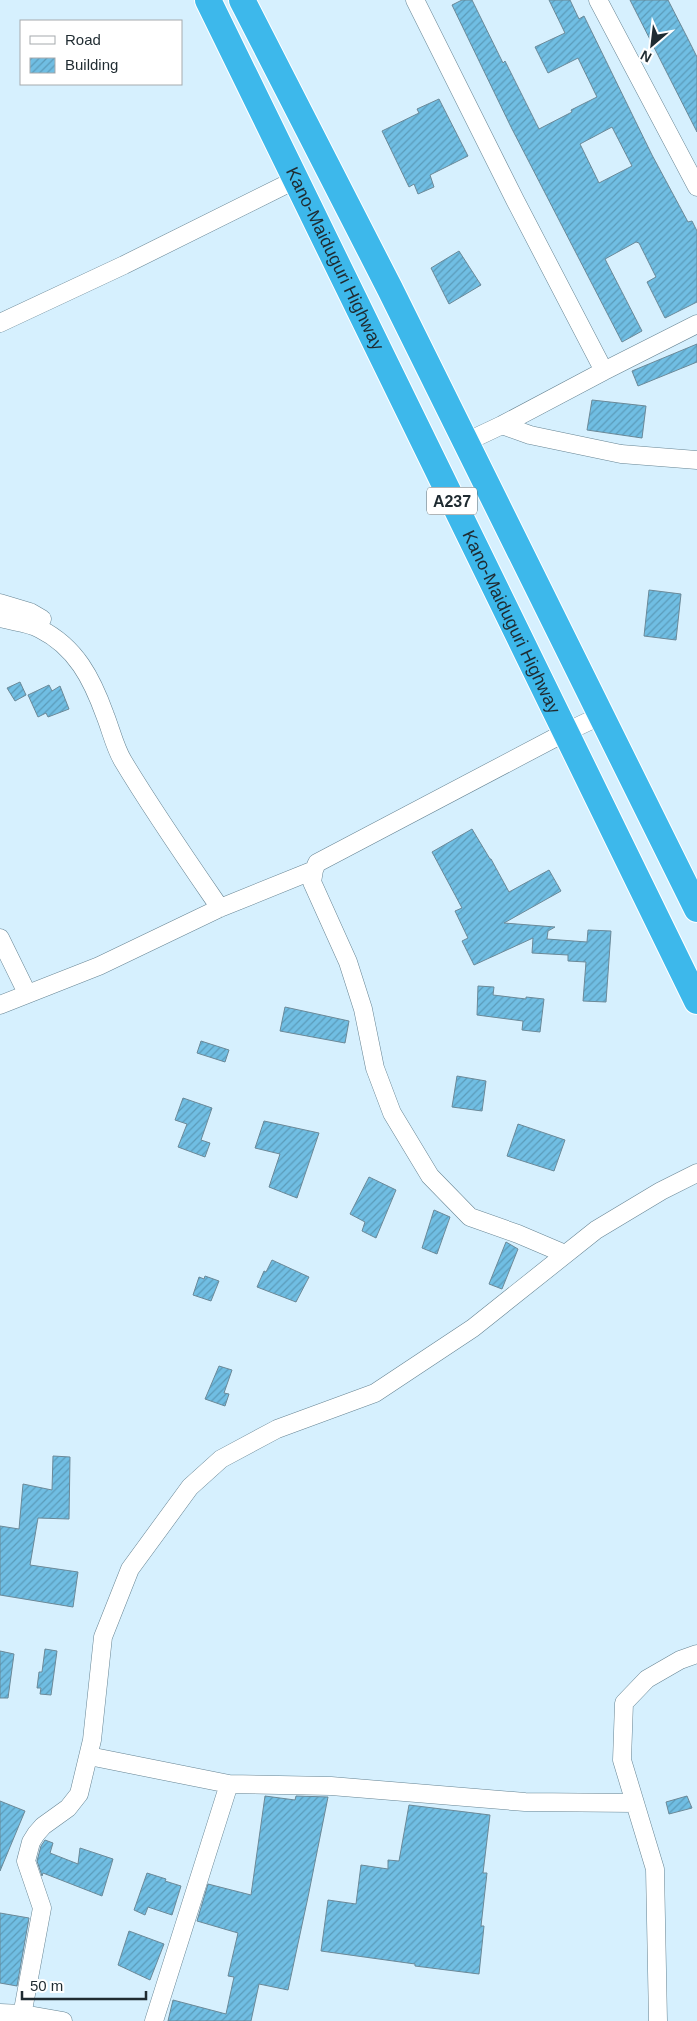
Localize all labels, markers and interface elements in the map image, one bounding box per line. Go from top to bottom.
legend [20,20,182,85]
north arrow [627,20,677,70]
text: Road [65,31,101,48]
text: N [638,47,654,66]
text: Building [65,56,118,73]
street label: Kano-Maiduguri Highway [282,164,388,353]
road number: A237 [427,488,477,514]
street label: Kano-Maiduguri Highway [459,527,564,717]
scale bar [22,1968,146,2000]
text: 50 m [30,1977,63,1994]

